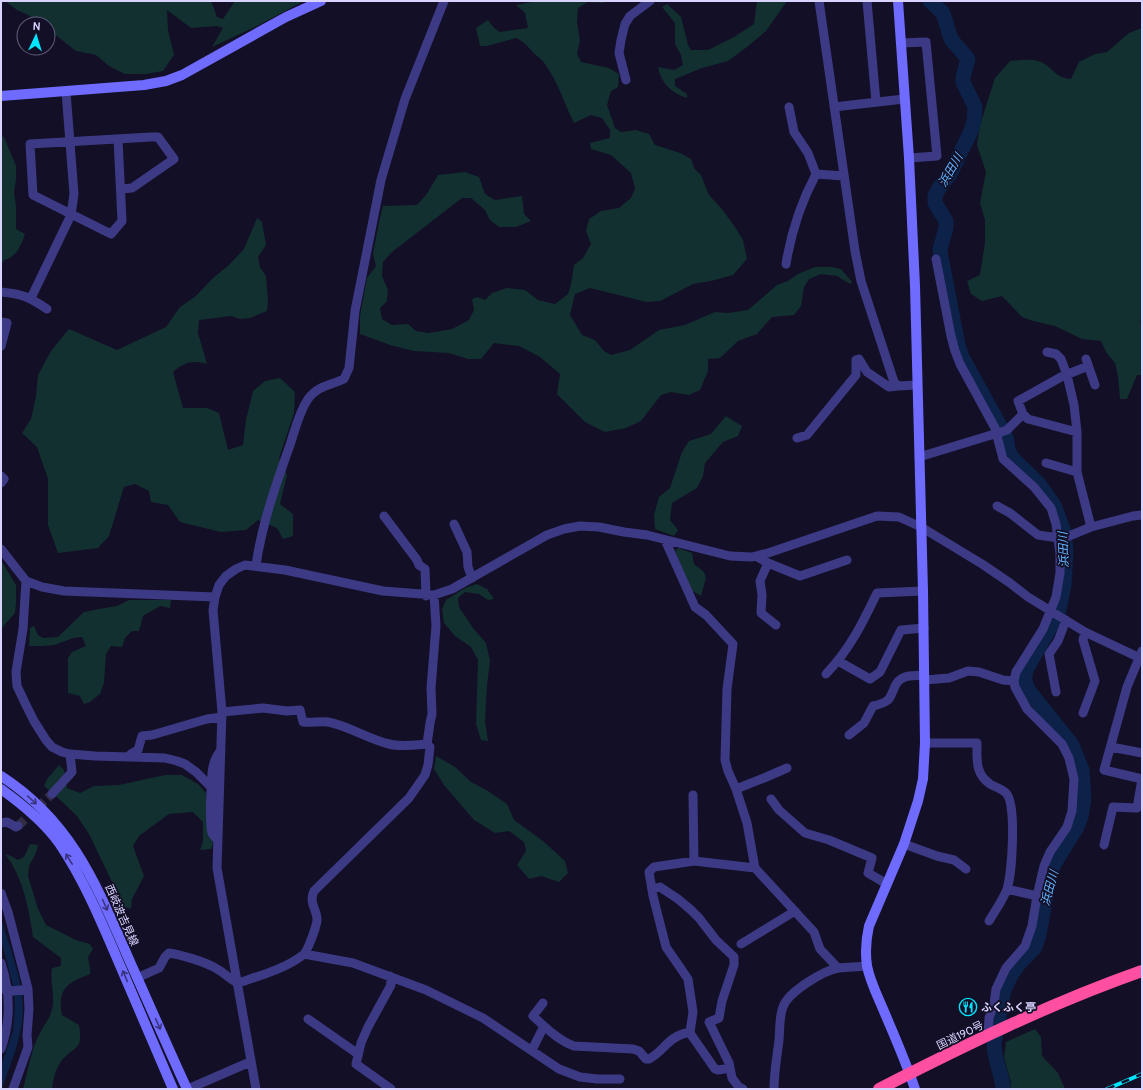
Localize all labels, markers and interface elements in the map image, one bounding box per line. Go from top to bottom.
north arrow [16,16,56,56]
text: N [32,19,41,33]
water label: 浜田川 [935,149,966,189]
water label: 浜田川 [1055,530,1071,568]
one-way arrow [27,795,37,804]
one-way arrow [64,853,72,865]
water label: 浜田川 [1037,867,1061,907]
street label: 西岐波吉見線 [102,882,142,948]
one-way arrow [102,899,110,911]
one-way arrow [120,970,128,982]
restaurant icon: ふくふく亭 [958,997,978,1017]
place label: ふくふく亭 [981,1000,1036,1014]
one-way arrow [155,1018,162,1030]
street label: 国道190号 [934,1018,986,1052]

